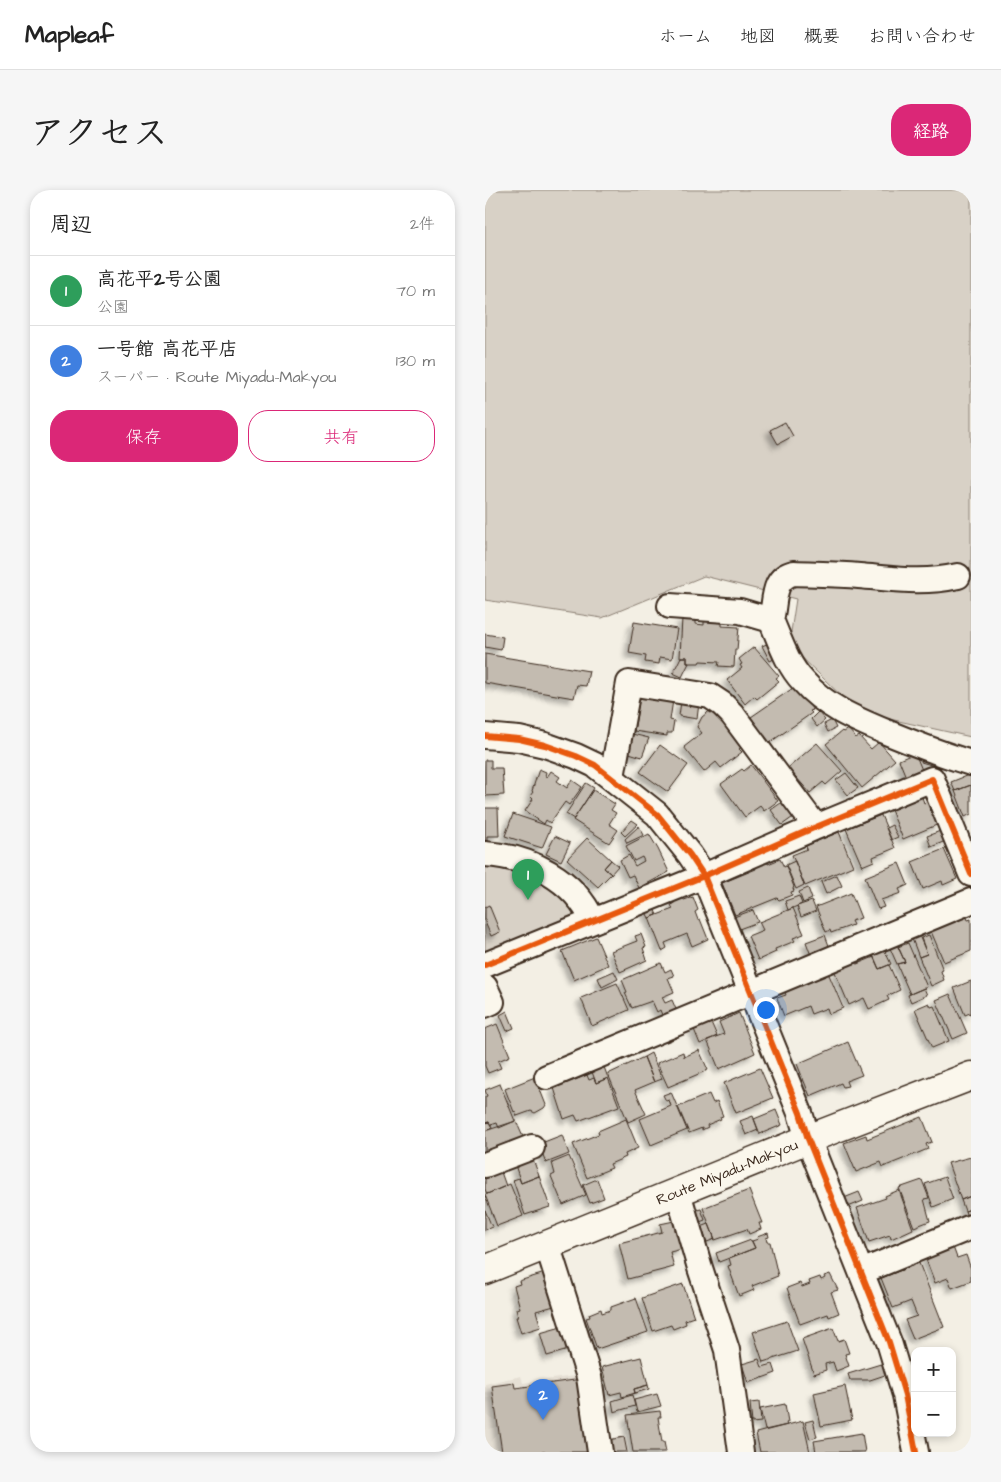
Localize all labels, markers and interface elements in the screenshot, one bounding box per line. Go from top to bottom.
text: Mapleaf [25,18,114,52]
text: ホーム [659,24,712,49]
text: 地図 [740,24,776,49]
text: 概要 [804,24,840,49]
text: お問い合わせ [868,24,976,49]
button: 経路 [891,104,971,156]
text: アクセス [30,109,168,158]
text: 周辺 [50,210,92,239]
text: 2件 [410,213,435,235]
text: 高花平2号公園 [97,266,222,293]
text: 1 [65,280,67,302]
text: 70 m [396,280,435,302]
text: 公園 [97,296,129,318]
text: 一号館 高花平店 [97,336,238,363]
text: 2 [61,350,71,372]
text: 130 m [396,350,435,372]
text: スーパー · Route Miyadu-Makyou [97,366,336,388]
button: 保存 [50,410,238,462]
button: 共有 [248,410,435,462]
pin: 1 [512,859,544,900]
your location [753,997,779,1023]
street label: Route Miyadu-Makyou [653,1134,801,1210]
map controls [911,1347,956,1437]
button: + [911,1347,956,1392]
pin: 2 [527,1379,559,1420]
button: − [911,1392,956,1437]

